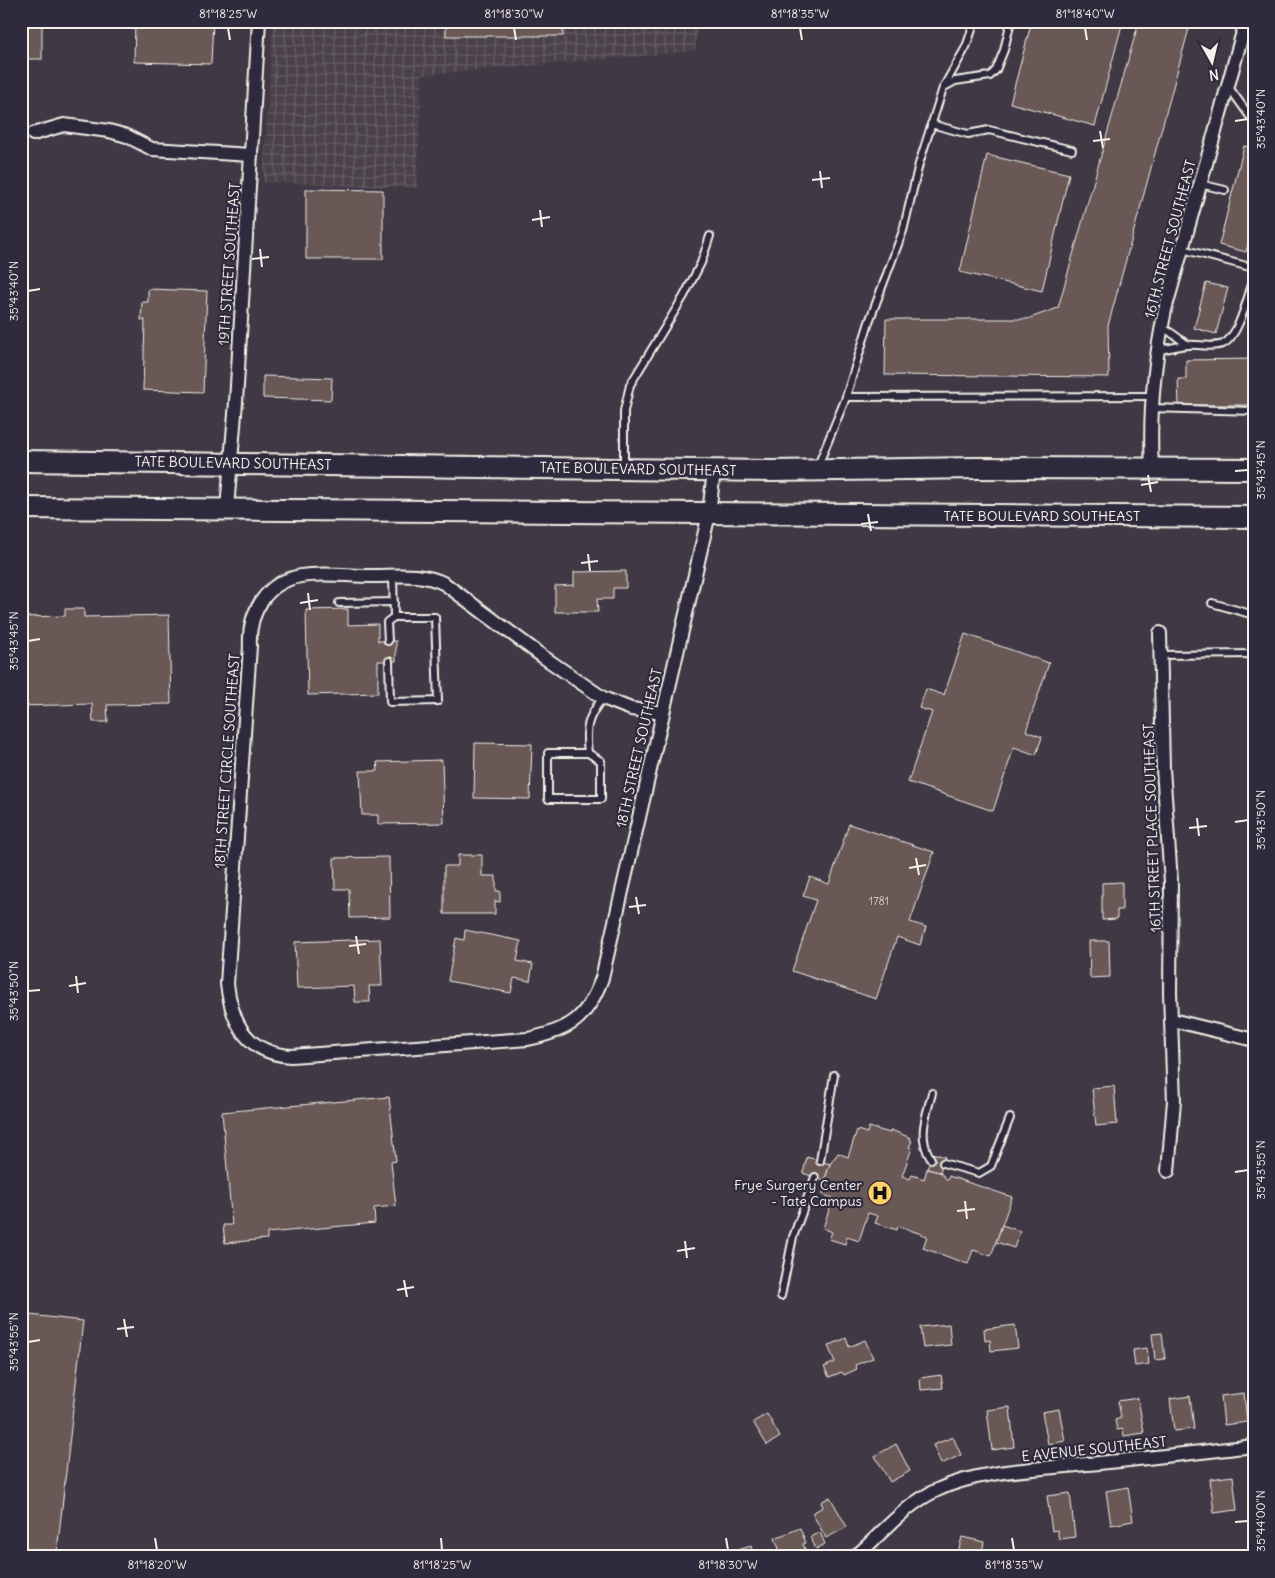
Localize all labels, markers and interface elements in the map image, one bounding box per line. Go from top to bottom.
text: 81°18'25"W [199,6,257,21]
text: 81°18'30"W [484,6,544,21]
text: 81°18'35"W [771,6,829,21]
text: 81°18'40"W [1055,6,1115,21]
north arrow [1188,38,1238,88]
text: N [1208,65,1220,84]
text: 35°43'40"N [1253,89,1268,149]
street label: 16TH STREET SOUTHEAST [1140,158,1200,320]
street label: 19TH STREET SOUTHEAST [214,182,244,346]
text: 35°43'40"N [6,261,21,321]
text: 35°43'45"N [1253,440,1268,500]
street label: TATE BOULEVARD SOUTHEAST [134,452,332,474]
street label: TATE BOULEVARD SOUTHEAST [539,458,737,480]
street label: TATE BOULEVARD SOUTHEAST [944,507,1140,525]
text: 35°43'45"N [6,611,21,671]
street label: 18TH STREET CIRCLE SOUTHEAST [211,653,243,869]
street label: 18TH STREET SOUTHEAST [612,667,666,829]
street label: 16TH STREET PLACE SOUTHEAST [1139,723,1165,933]
text: 35°43'50"N [1253,790,1268,850]
house number: 1781 [869,894,889,908]
text: 35°43'50"N [6,961,21,1021]
text: 35°43'55"N [1253,1140,1268,1200]
place label: Frye Surgery Center - Tate Campus [734,1176,862,1210]
hospital icon: Frye Surgery Center - Tate Campus [867,1180,893,1206]
text: 35°43'55"N [6,1312,21,1372]
street label: E AVENUE SOUTHEAST [1021,1432,1167,1466]
text: 35°44'00"N [1253,1490,1268,1552]
text: 81°18'20"W [127,1557,187,1572]
text: 81°18'25"W [413,1557,471,1572]
text: 81°18'30"W [698,1557,758,1572]
text: 81°18'35"W [985,1557,1043,1572]

